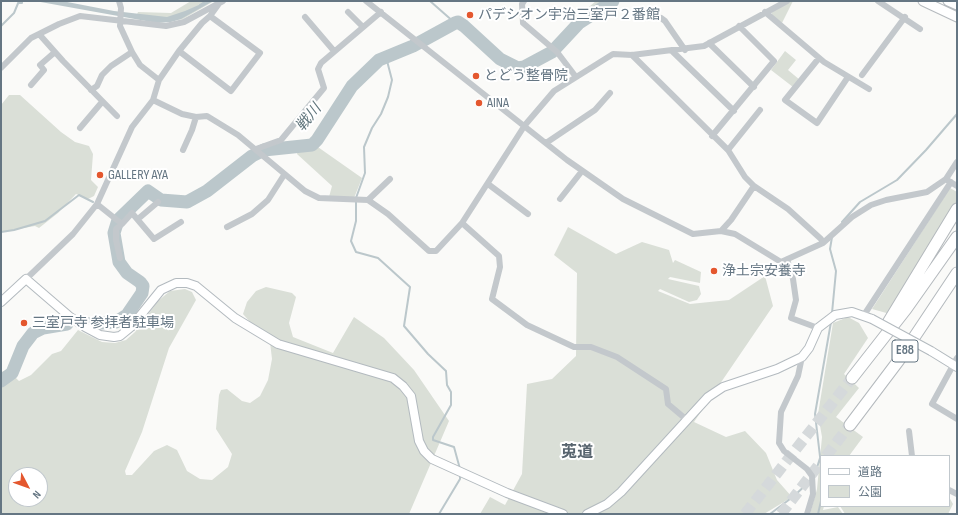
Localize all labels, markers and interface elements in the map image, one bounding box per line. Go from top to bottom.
place label: パデシオン宇治三室戸２番館 [478,7,660,23]
marker: パデシオン宇治三室戸２番館 [465,10,475,20]
place label: とどう整骨院 [484,68,568,84]
marker: とどう整骨院 [471,71,481,81]
place label: AINA [487,95,509,111]
marker: AINA [474,98,484,108]
water label: 戦川 [293,101,325,135]
place label: GALLERY AYA [108,167,168,183]
marker: GALLERY AYA [95,170,105,180]
place label: 浄土宗安養寺 [722,263,806,279]
marker: 浄土宗安養寺 [709,266,719,276]
place label: 三室戸寺 参拝者駐車場 [32,315,174,331]
marker: 三室戸寺 参拝者駐車場 [19,318,29,328]
road number: E88 [892,340,918,362]
district label: 莵道 [561,443,593,463]
legend [820,455,950,507]
text: 道路 [858,465,882,480]
north arrow [8,467,48,507]
text: 公園 [858,485,882,500]
text: N [30,488,44,501]

